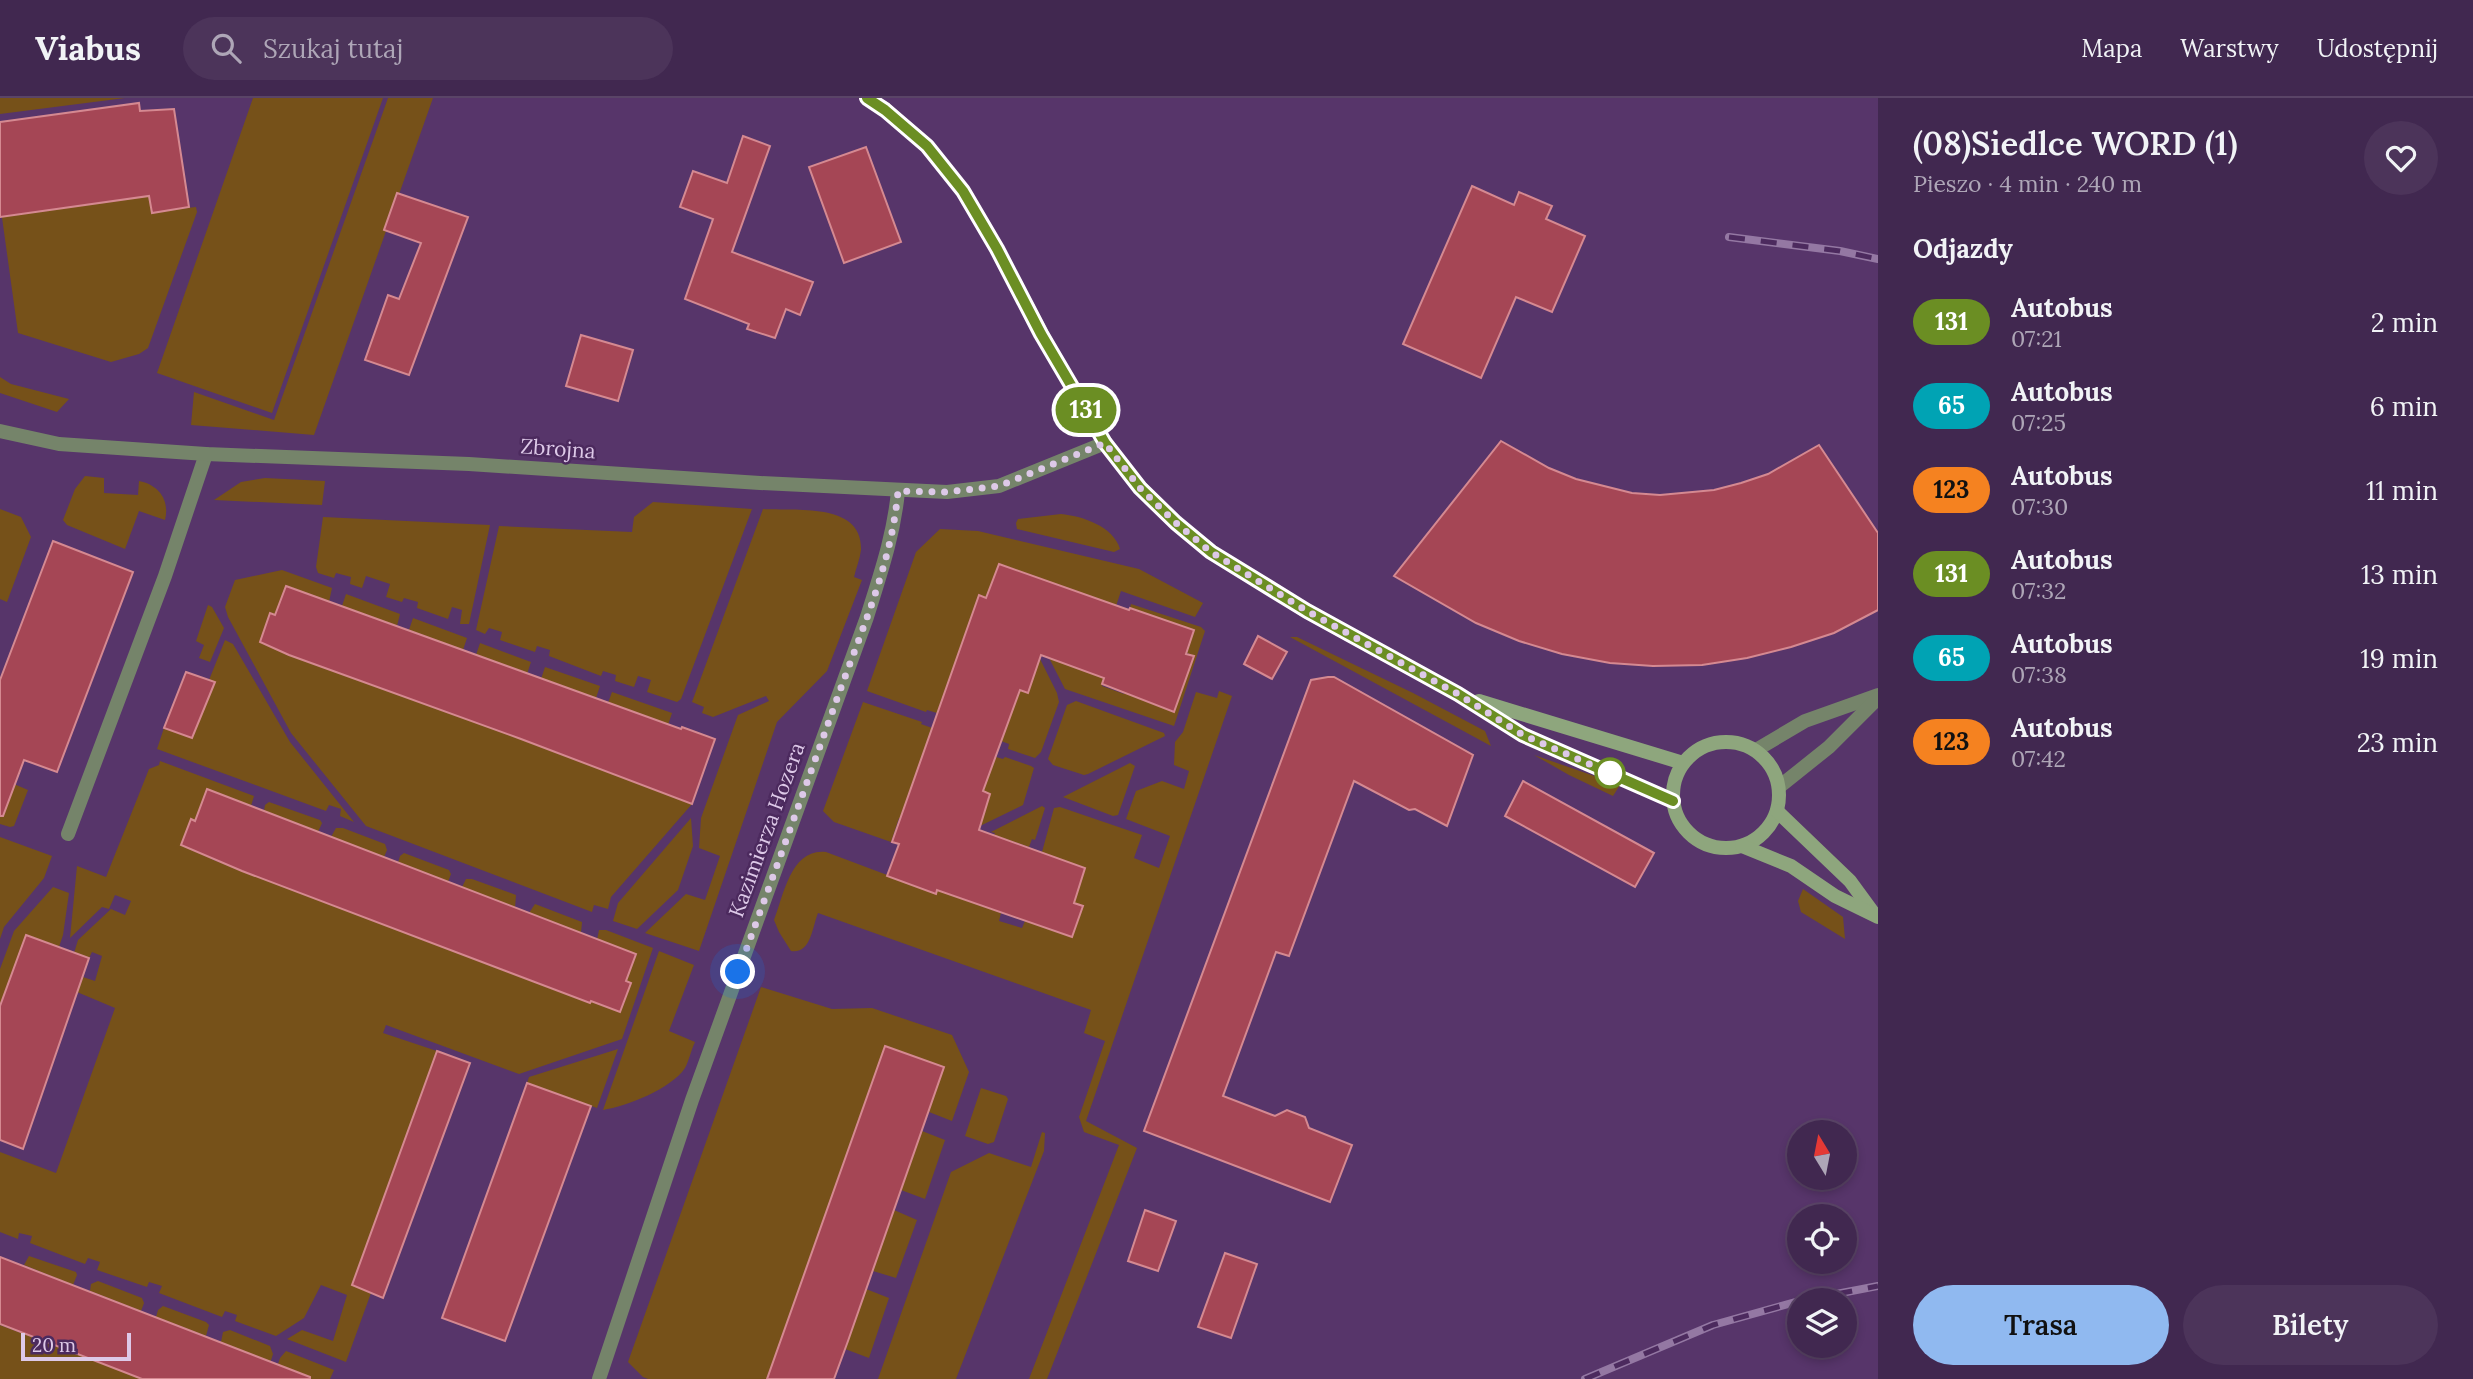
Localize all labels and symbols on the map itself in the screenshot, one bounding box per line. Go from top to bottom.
line badge: 131 [1046,387,1126,433]
street label: Zbrojna [520,432,597,465]
street label: Kazimierza Hozera [722,739,811,921]
unlabelled marker [1595,758,1625,788]
your location [720,954,755,989]
north arrow [1787,1120,1857,1190]
scale bar [21,1330,131,1362]

